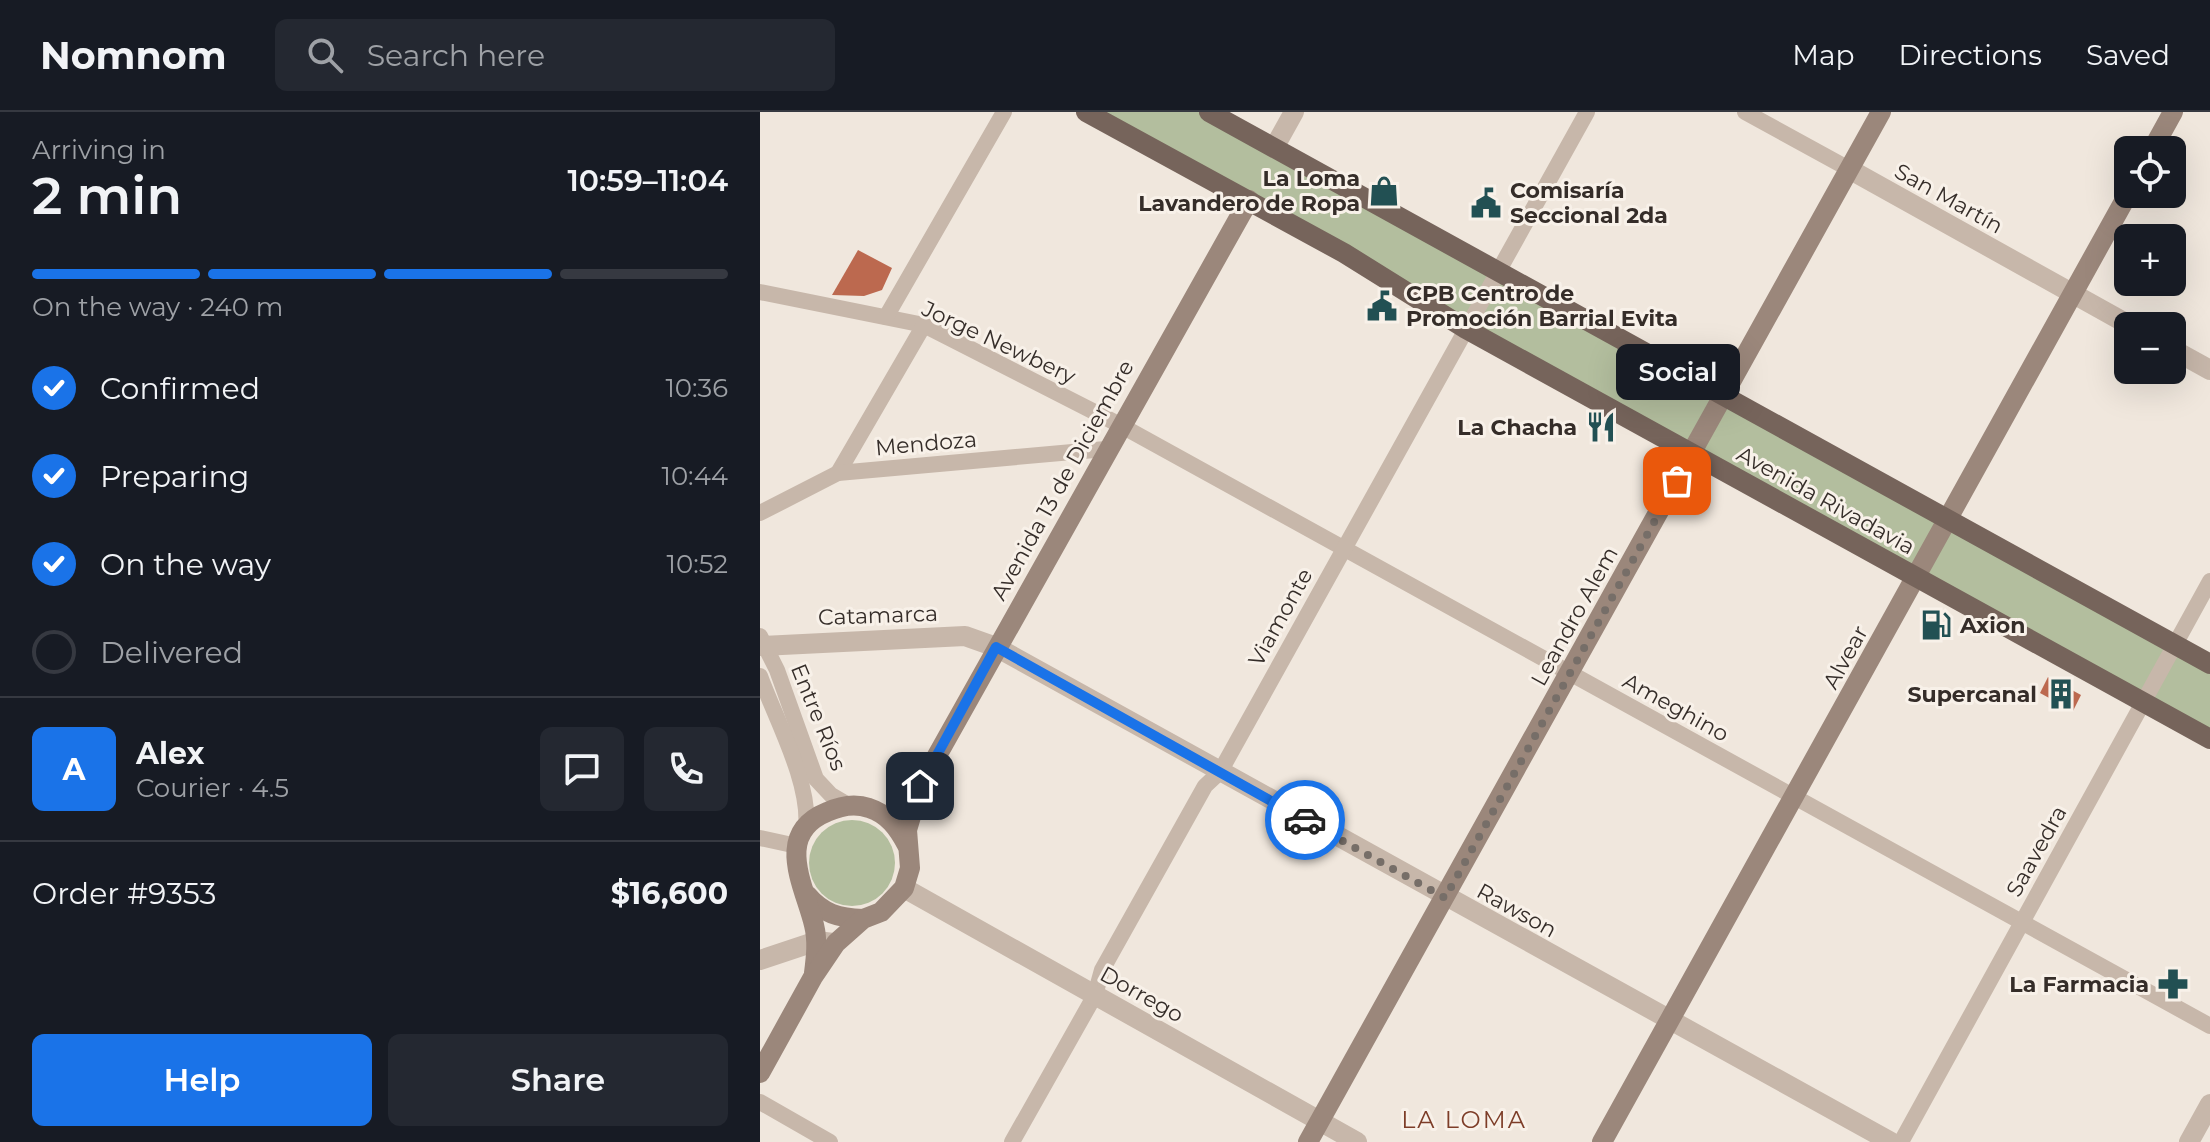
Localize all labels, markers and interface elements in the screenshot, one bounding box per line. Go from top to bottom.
search box [275,19,835,91]
text: Nomnom [40,32,227,79]
icon: search [303,33,347,77]
text: Search here [367,37,545,74]
text: Map [1792,38,1854,72]
text: Directions [1898,38,2042,72]
text: Saved [2086,38,2170,72]
text: Arriving in [32,134,166,166]
map controls [2114,136,2186,384]
button: locate [2114,136,2186,208]
street label: San Martín [1890,158,2008,239]
text: 10:59–11:04 [567,162,728,199]
text: 2 min [32,164,182,227]
place label: La Loma Lavandero de Ropa [1138,165,1360,217]
shop icon: La Loma Lavandero de Ropa [1367,174,1401,208]
place label: Comisaría Seccional 2da [1510,177,1668,229]
public building icon: Comisaría Seccional 2da [1469,186,1503,220]
button: + [2114,224,2186,296]
place label: CPB Centro de Promoción Barrial Evita [1406,280,1678,332]
public building icon: CPB Centro de Promoción Barrial Evita [1365,289,1399,323]
text: On the way · 240 m [32,291,283,323]
street label: Jorge Newbery [917,295,1080,390]
button: − [2114,312,2186,384]
callout: Social [1615,345,1739,401]
street label: Avenida 13 de Diciembre [985,356,1140,605]
text: Social [1639,356,1717,388]
icon: check [32,366,76,410]
text: Confirmed [100,370,260,407]
text: 10:36 [665,372,728,404]
restaurant icon: La Chacha [1584,410,1618,444]
place label: La Chacha [1457,414,1577,441]
street label: Mendoza [874,426,978,461]
street label: Avenida Rivadavia [1732,440,1919,561]
pin [1643,447,1711,515]
icon: check [32,454,76,498]
text: Preparing [100,458,249,495]
icon: bag [1655,459,1699,503]
text: 10:44 [662,460,728,492]
icon: check [32,542,76,586]
street label: Leandro Alem [1525,542,1624,691]
text: On the way [100,546,271,583]
text: 10:52 [667,548,728,580]
street label: Viamonte [1243,564,1318,671]
street label: Catamarca [818,600,939,631]
fuel station icon: Axion [1919,608,1953,642]
place label: Axion [1959,612,2025,639]
street label: Alvear [1817,621,1874,694]
text: Delivered [100,634,243,671]
street label: Entre Ríos [785,660,852,775]
street label: Ameghino [1618,667,1733,748]
building icon: Supercanal [2044,677,2078,711]
place label: Supercanal [1908,681,2037,708]
button: chat [540,727,624,811]
button: phone [644,727,728,811]
text: Alex [136,735,204,772]
text: A [63,751,85,788]
pin [886,752,954,820]
icon: home [898,764,942,808]
text: Courier · 4.5 [136,772,289,804]
courier [1265,780,1345,860]
icon: car [1283,798,1327,842]
street label: Saavedra [2000,801,2072,902]
text: Order #9353 [32,875,216,912]
text: $16,600 [611,875,728,912]
street label: Rawson [1472,877,1561,943]
street label: Dorrego [1095,960,1188,1028]
pharmacy icon: La Farmacia [2156,967,2190,1001]
place label: La Farmacia [2009,971,2149,998]
button: Help [32,1034,372,1126]
button: Share [388,1034,728,1126]
district label: LA LOMA [1401,1105,1527,1134]

